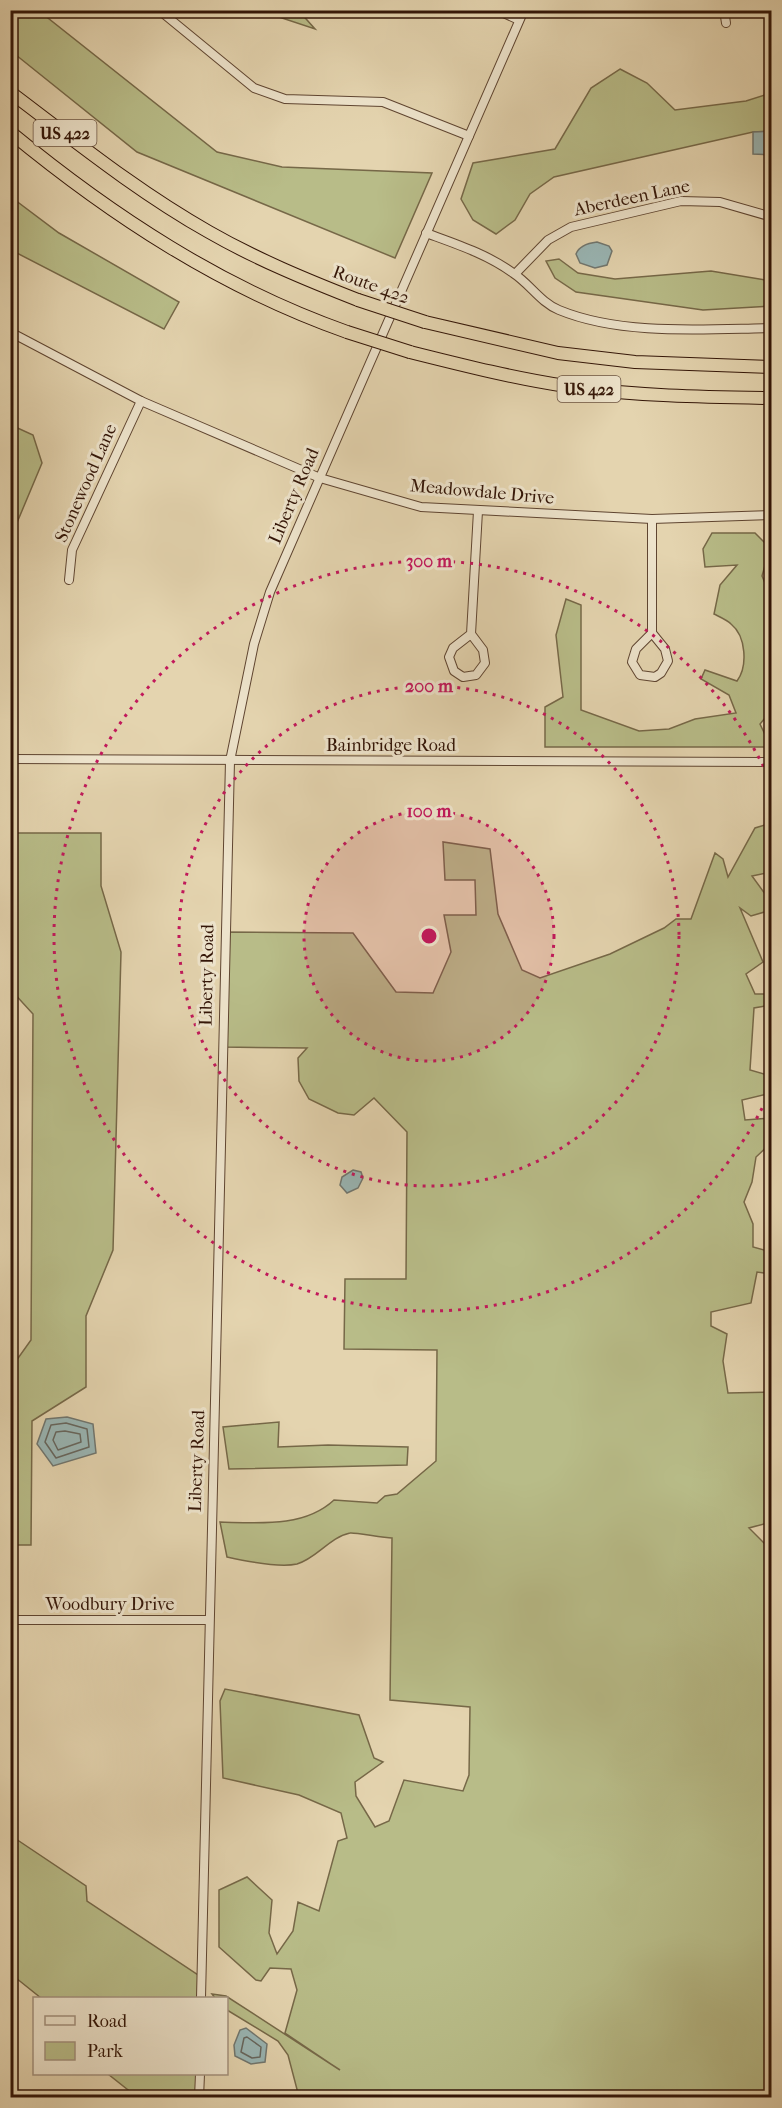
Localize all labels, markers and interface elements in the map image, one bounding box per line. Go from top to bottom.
road number: US 422 [34,120,97,146]
street label: Aberdeen Lane [571,175,692,221]
street label: Route 422 [330,261,412,309]
road number: US 422 [558,376,620,402]
street label: Stonewood Lane [51,421,122,545]
street label: Liberty Road [264,445,324,547]
street label: Meadowdale Drive [409,475,555,509]
text: 300 m [406,551,453,572]
text: 200 m [405,676,454,697]
street label: Bainbridge Road [326,735,456,756]
text: 100 m [406,801,453,822]
street label: Liberty Road [196,924,218,1026]
centre of rings [419,926,439,946]
street label: Liberty Road [185,1409,209,1512]
street label: Woodbury Drive [44,1594,175,1615]
legend [33,1997,228,2075]
text: Road [87,2011,127,2032]
text: Park [87,2041,124,2062]

